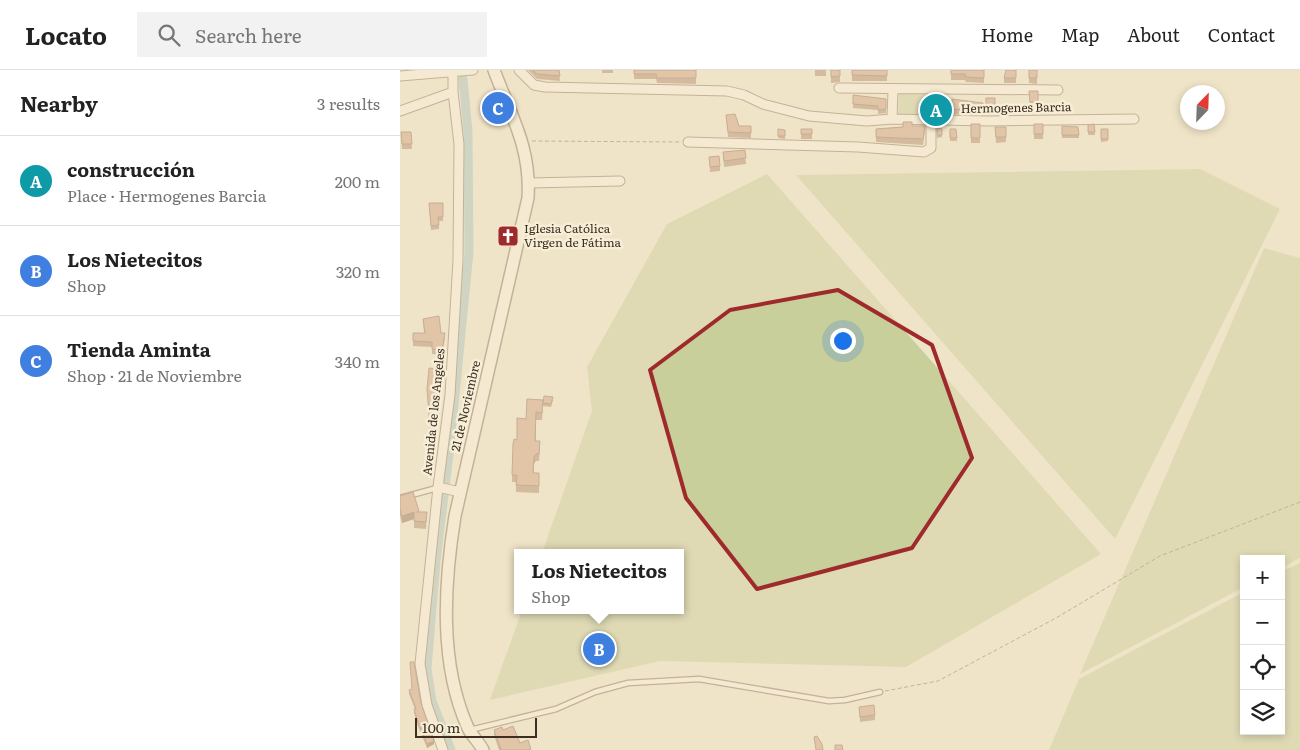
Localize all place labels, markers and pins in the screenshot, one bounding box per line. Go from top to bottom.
pin: C [482,89,514,127]
pin: A [920,91,952,129]
place label: Iglesia Católica Virgen de Fátima [524,219,622,251]
church icon: Iglesia Católica Virgen de Fátima [496,224,520,248]
pin: B [583,630,615,668]

